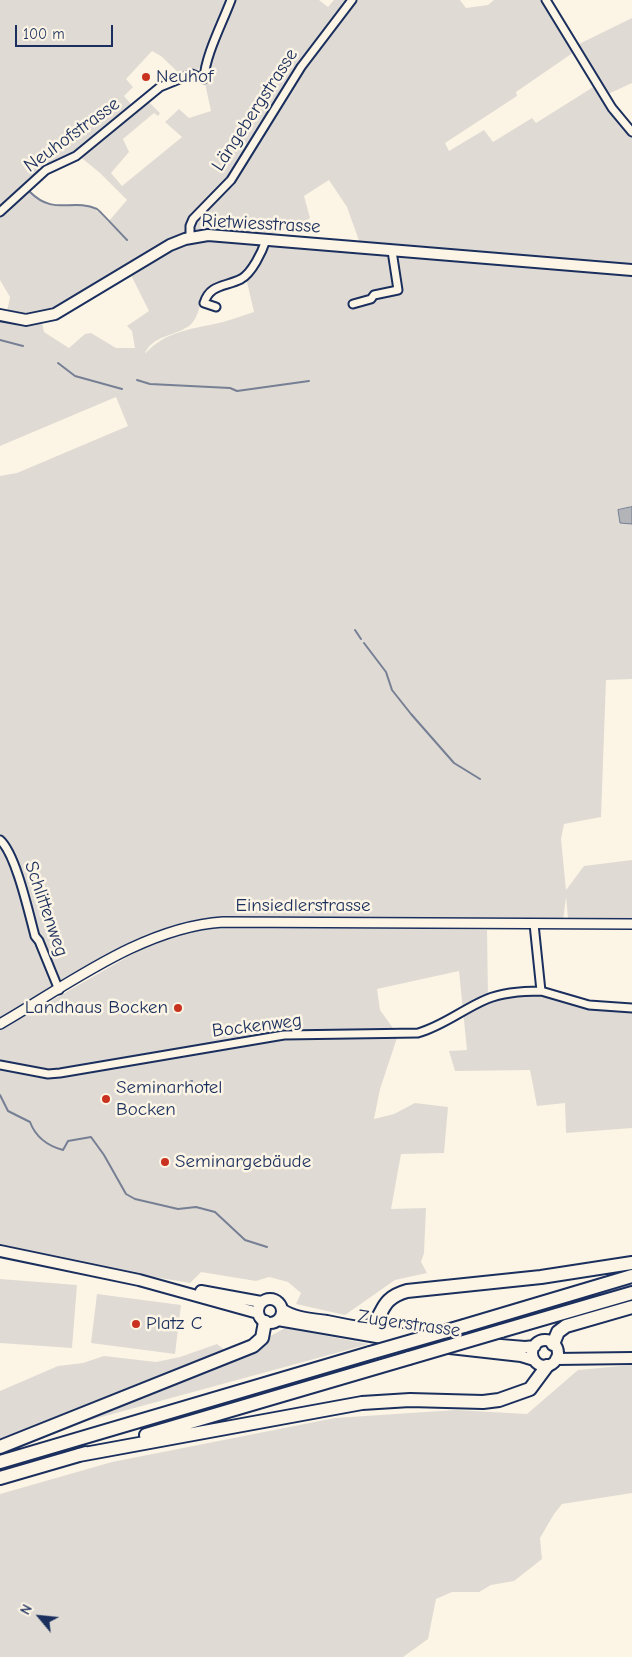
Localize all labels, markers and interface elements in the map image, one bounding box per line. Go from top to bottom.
scale bar [18,15,115,47]
text: 100 m [23,25,65,43]
street label: Längebergstrasse [207,44,303,176]
place label: Neuhof [156,66,213,88]
marker: Neuhof [140,71,152,83]
street label: Neuhofstrasse [20,93,124,177]
street label: Rietwiesstrasse [201,209,321,239]
street label: Schlittenweg [19,858,73,960]
street label: Einsiedlerstrasse [236,895,370,917]
place label: Landhaus Bocken [25,997,168,1019]
marker: Landhaus Bocken [172,1002,184,1014]
street label: Bockenweg [211,1009,303,1043]
place label: Seminarhotel Bocken [116,1077,223,1121]
marker: Seminarhotel Bocken [100,1093,112,1105]
place label: Seminargebäude [175,1151,311,1173]
marker: Seminargebäude [159,1156,171,1168]
street label: Zugerstrasse [356,1306,462,1342]
place label: Platz C [146,1313,202,1335]
marker: Platz C [130,1318,142,1330]
north arrow [15,1592,65,1642]
text: N [17,1602,36,1618]

